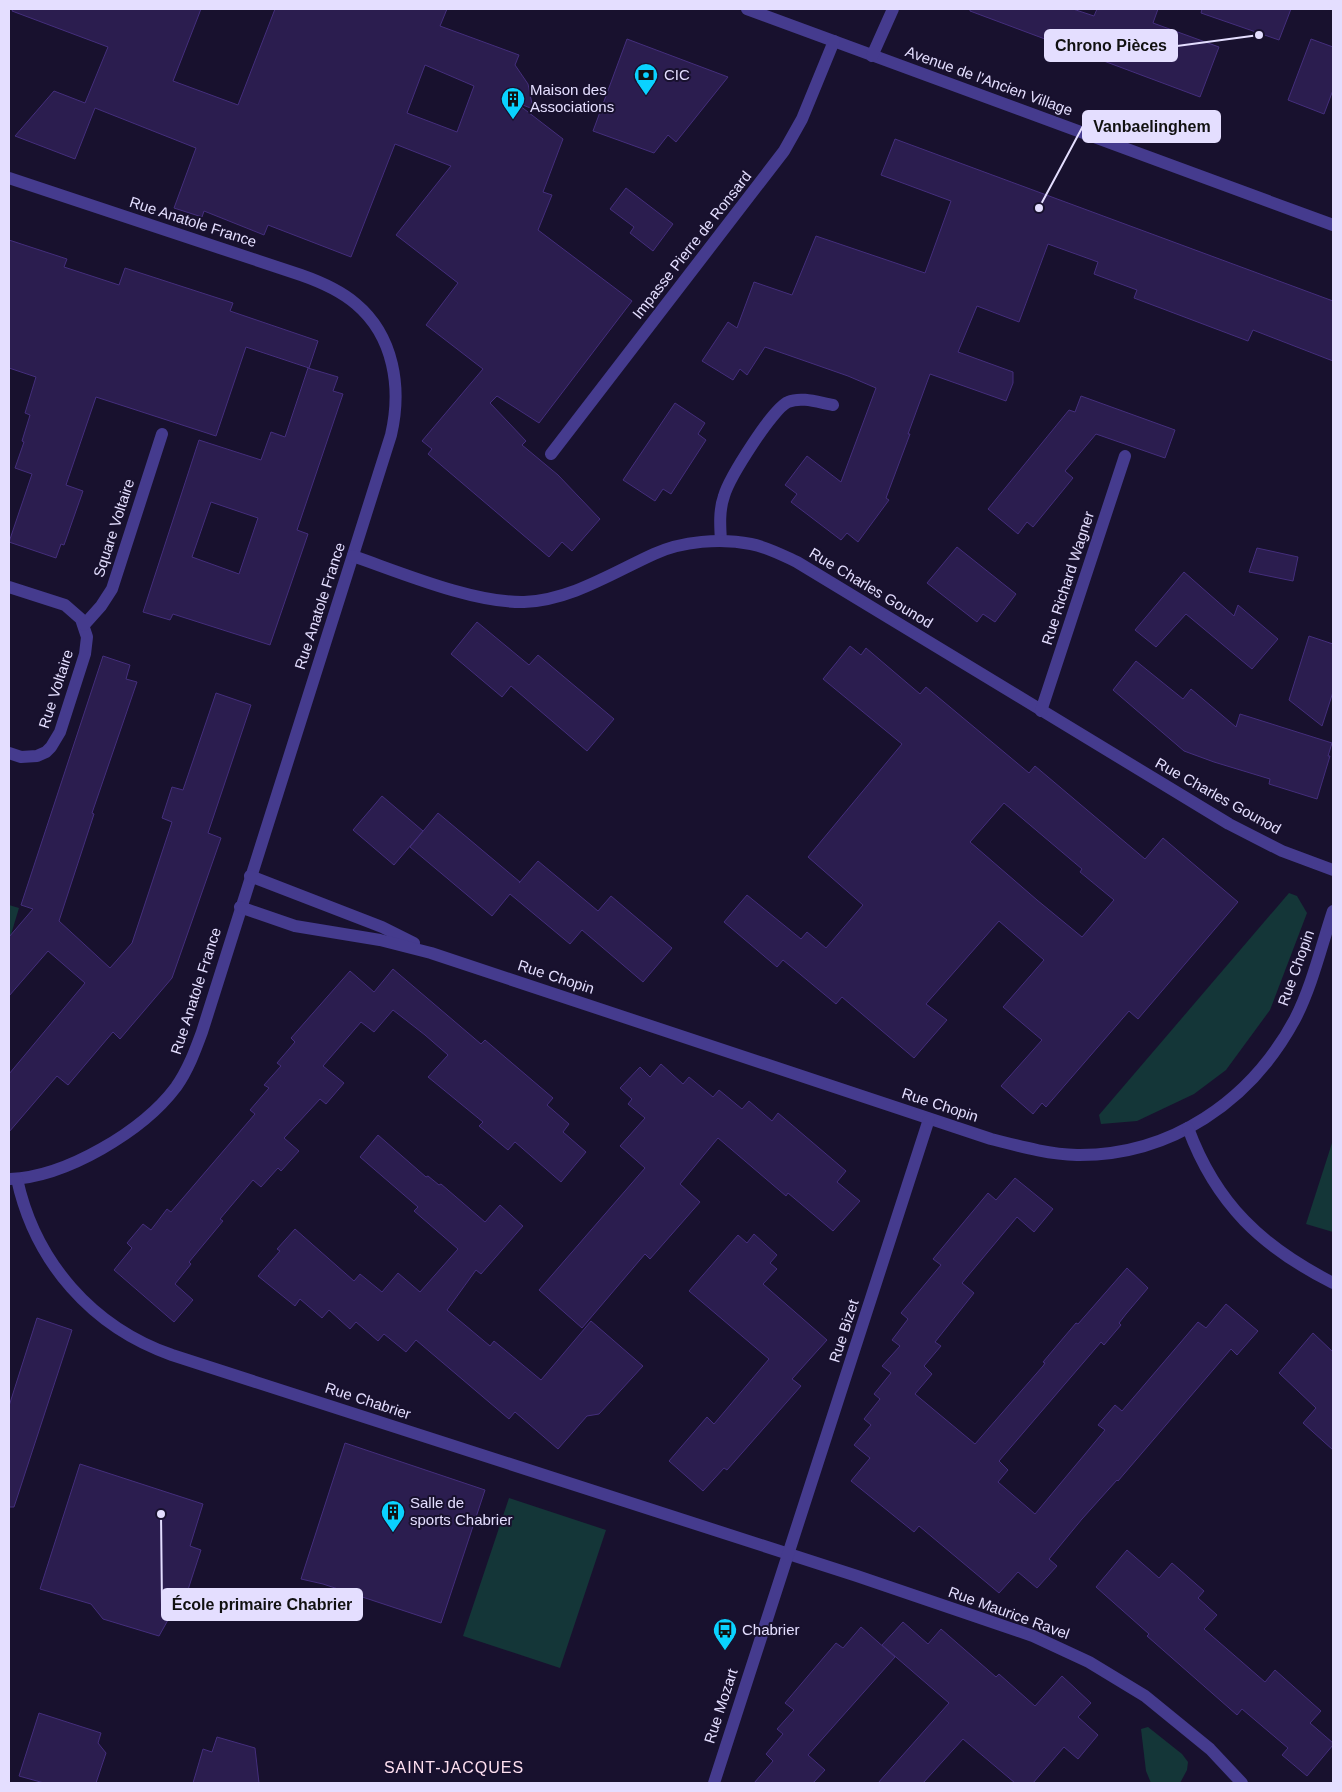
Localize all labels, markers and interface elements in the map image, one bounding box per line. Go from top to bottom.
callout: Chrono Pièces [1045,30,1177,61]
text: Chrono Pièces [1055,37,1167,54]
street label: Avenue de l'Ancien Village [903,42,1075,119]
bank icon: CIC [633,62,659,96]
place label: CIC [664,66,690,83]
place label: Maison des Associations [530,81,614,115]
building icon: Maison des Associations [500,86,526,120]
callout: Vanbaelinghem [1083,111,1220,142]
text: Vanbaelinghem [1093,118,1211,135]
street label: Impasse Pierre de Ronsard [629,168,755,322]
street label: Rue Anatole France [127,193,259,250]
street label: Square Voltaire [90,476,137,579]
street label: Rue Richard Wagner [1038,509,1097,647]
street label: Rue Anatole France [291,540,348,672]
street label: Rue Charles Gounod [806,544,936,631]
street label: Rue Voltaire [35,647,76,730]
street label: Rue Charles Gounod [1152,754,1284,837]
street label: Rue Anatole France [167,925,224,1057]
street label: Rue Chopin [1274,928,1317,1008]
street label: Rue Chopin [516,956,596,997]
street label: Rue Chopin [900,1084,980,1125]
street label: Rue Bizet [825,1297,862,1364]
street label: Rue Chabrier [323,1379,413,1422]
place label: Salle de sports Chabrier [410,1494,513,1528]
building icon: Salle de sports Chabrier [380,1499,406,1533]
street label: Rue Maurice Ravel [946,1583,1072,1642]
callout: École primaire Chabrier [162,1589,362,1620]
text: École primaire Chabrier [172,1595,352,1613]
bus stop icon: Chabrier [712,1617,738,1651]
place label: Chabrier [742,1621,800,1638]
street label: Rue Mozart [700,1666,741,1745]
district label: SAINT-JACQUES [384,1759,524,1776]

